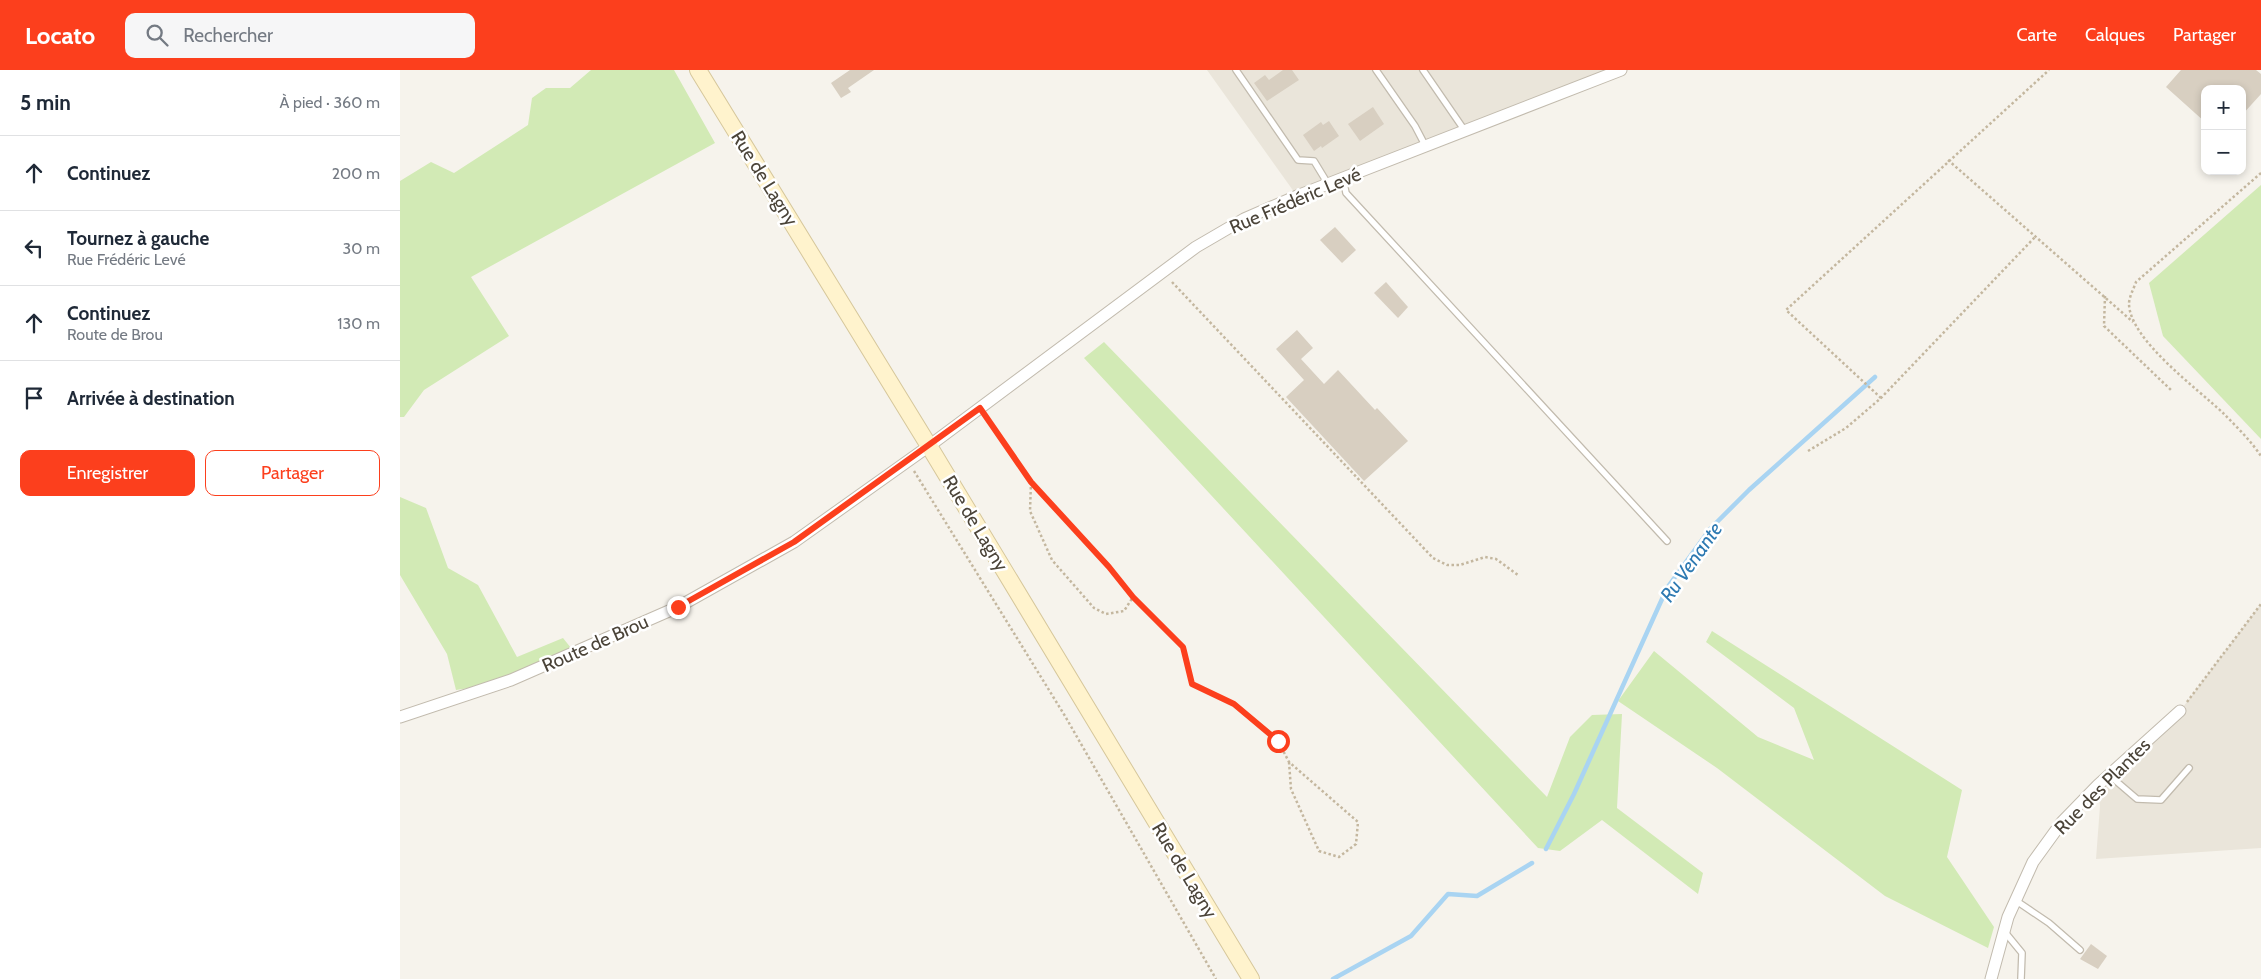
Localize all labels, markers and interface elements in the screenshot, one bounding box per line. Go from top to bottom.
search box [125,13,475,58]
text: Locato [25,21,95,50]
icon: search [143,21,171,49]
text: Rechercher [183,24,273,47]
text: Carte [2016,24,2057,46]
text: Calques [2085,24,2145,46]
text: Partager [2173,24,2236,46]
map controls [2201,85,2246,175]
button: + [2201,85,2246,130]
text: 5 min [20,90,71,115]
text: À pied · 360 m [280,93,380,112]
street label: Rue de Lagny [726,126,803,230]
button: − [2201,130,2246,175]
icon: ahead [20,159,48,187]
text: Continuez [67,162,150,185]
street label: Rue Frédéric Levé [1226,162,1365,239]
text: 200 m [332,164,380,183]
text: Tournez à gauche [67,227,209,250]
icon: left [20,234,48,262]
text: 30 m [343,239,380,258]
text: Rue Frédéric Levé [67,250,186,269]
text: Continuez [67,302,150,325]
icon: ahead [20,309,48,337]
text: 130 m [337,314,380,333]
text: Route de Brou [67,325,163,344]
icon: arrive [20,384,48,412]
text: Arrivée à destination [67,387,235,410]
button: Enregistrer [20,450,195,496]
button: Partager [205,450,380,496]
street label: Rue de Lagny [938,471,1013,576]
water label: Ru Venante [1655,518,1727,606]
route end [667,596,690,619]
street label: Route de Brou [539,610,652,677]
route start [1267,730,1290,753]
street label: Rue des Plantes [2050,733,2155,839]
street label: Rue de Lagny [1147,818,1222,923]

